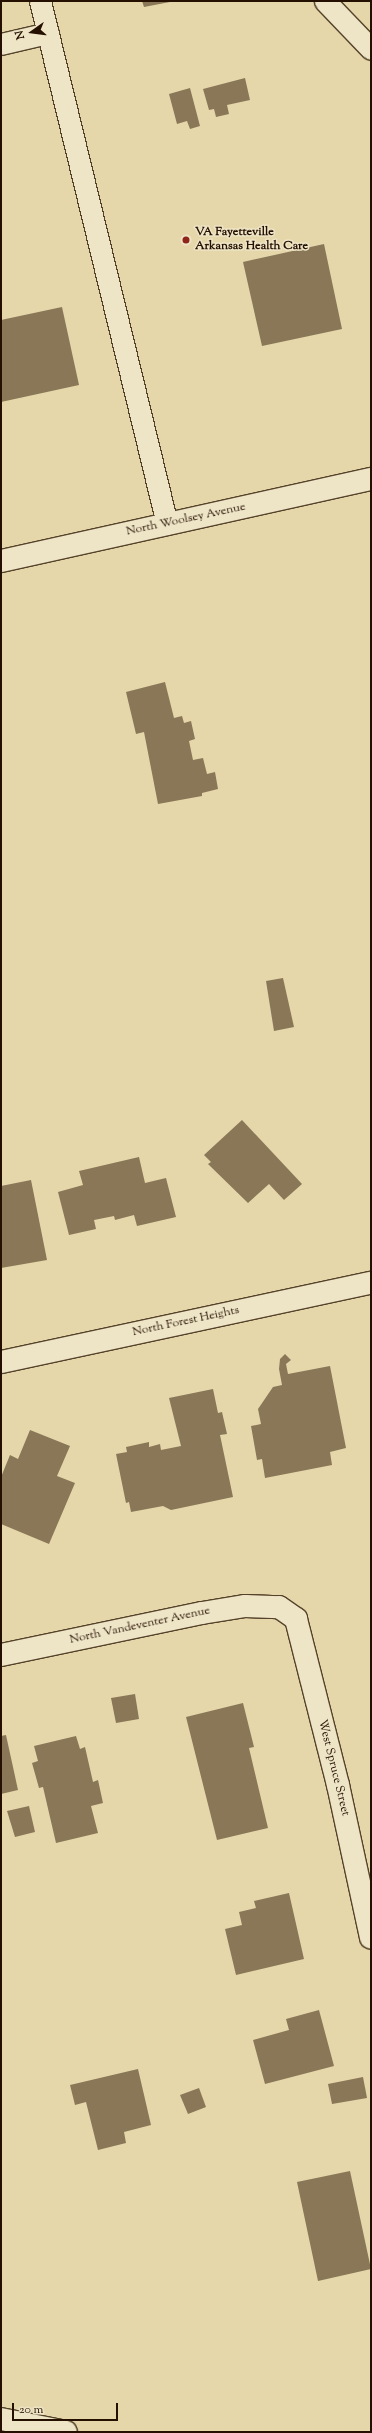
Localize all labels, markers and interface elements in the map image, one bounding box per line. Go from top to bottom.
north arrow [12,12,52,52]
text: N [12,29,29,41]
place label: VA Fayetteville Arkansas Health Care [195,226,308,254]
marker: VA Fayetteville Arkansas Health Care [180,234,192,246]
street label: North Woolsey Avenue [125,500,247,540]
street label: North Forest Heights [131,1304,241,1340]
street label: North Vandeventer Avenue [69,1604,211,1648]
street label: West Spruce Street [314,1718,352,1818]
scale bar [14,2395,120,2421]
text: 20 m [19,2401,43,2419]

